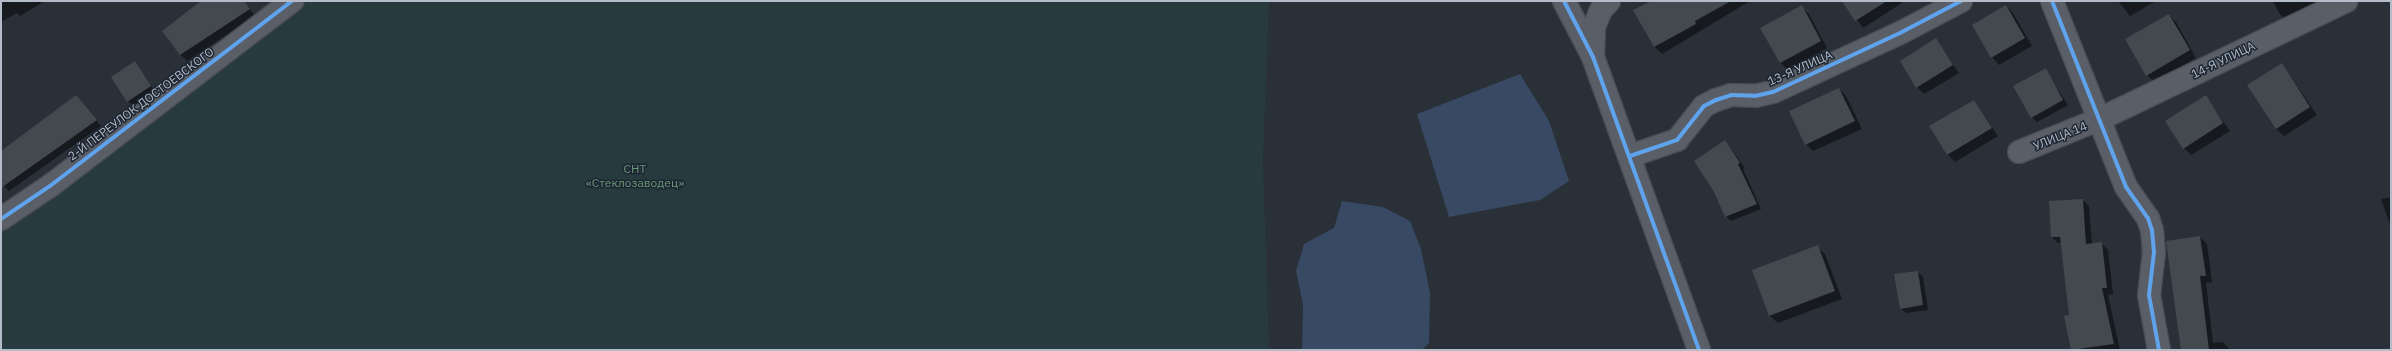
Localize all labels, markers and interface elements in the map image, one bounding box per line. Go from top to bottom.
street label: 14-Я УЛИЦА [2189,38,2257,82]
street label: 2-Й ПЕРЕУЛОК ДОСТОЕВСКОГО [65,44,217,164]
street label: 13-Я УЛИЦА [1765,47,1835,89]
street label: УЛИЦА 14 [2031,119,2089,153]
park label: СНТ «Стеклозаводец» [586,162,684,190]

